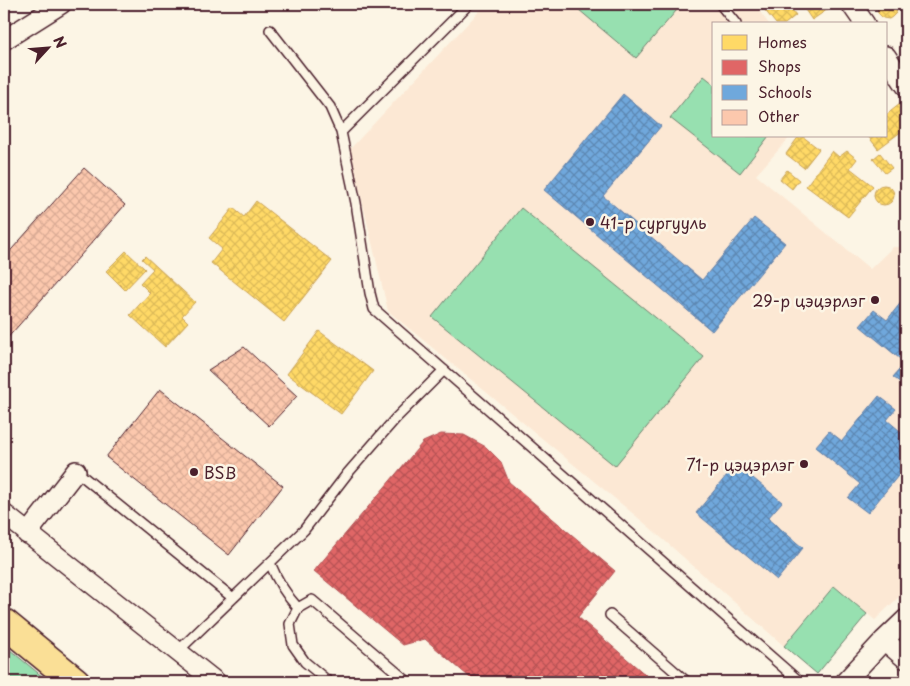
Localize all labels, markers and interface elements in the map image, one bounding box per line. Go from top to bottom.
north arrow [22,22,72,72]
legend [712,22,888,138]
text: Homes [758,30,807,53]
text: N [48,32,72,52]
text: Shops [758,54,801,77]
text: Schools [758,80,812,103]
text: Other [758,104,799,127]
place label: 41-р сургууль [600,210,706,234]
marker: 41-р сургууль [584,216,596,228]
place label: 29-р цэцэрлэг [752,288,866,312]
marker: 29-р цэцэрлэг [869,294,881,306]
place label: 71-р цэцэрлэг [687,452,795,476]
marker: 71-р цэцэрлэг [798,458,810,470]
place label: BSB [204,460,236,484]
marker: BSB [188,466,200,478]

